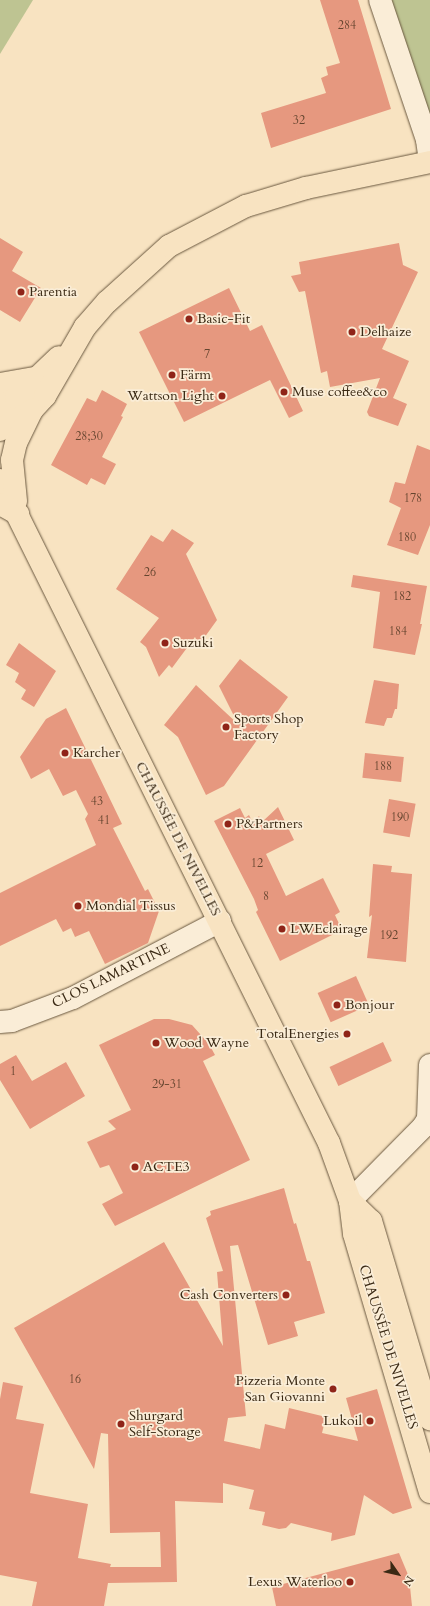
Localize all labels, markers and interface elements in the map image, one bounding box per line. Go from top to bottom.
house number: 284 [338,19,356,33]
house number: 32 [293,114,305,128]
place label: Parentia [29,284,77,300]
marker: Parentia [16,287,26,297]
place label: Basic-Fit [197,311,250,327]
marker: Basic-Fit [184,314,194,324]
place label: Delhaize [360,324,412,340]
marker: Delhaize [347,327,357,337]
house number: 7 [204,348,210,362]
place label: Färm [180,367,211,383]
marker: Färm [167,370,177,380]
place label: Muse coffee&co [292,384,387,400]
marker: Muse coffee&co [279,387,289,397]
place label: Wattson Light [127,388,214,404]
marker: Wattson Light [217,391,227,401]
house number: 28;30 [75,430,103,444]
house number: 178 [404,492,422,506]
house number: 180 [398,531,416,545]
house number: 26 [144,566,156,580]
house number: 182 [393,590,411,604]
house number: 184 [389,625,407,639]
place label: Suzuki [173,635,213,651]
marker: Suzuki [160,638,170,648]
place label: Sports Shop Factory [234,711,304,744]
marker: Sports Shop Factory [221,722,231,732]
place label: Karcher [73,745,120,761]
marker: Karcher [60,748,70,758]
street label: CHAUSSÉE DE NIVELLES [132,759,224,919]
house number: 188 [374,760,392,774]
house number: 43 [91,795,103,809]
house number: 190 [391,811,409,825]
house number: 41 [98,814,110,828]
place label: P&Partners [236,816,303,832]
marker: P&Partners [223,819,233,829]
house number: 12 [251,857,263,871]
house number: 8 [263,890,269,904]
place label: Mondial Tissus [86,898,175,914]
marker: Mondial Tissus [73,901,83,911]
place label: LWEclairage [290,921,368,937]
marker: LWEclairage [277,924,287,934]
house number: 192 [380,929,398,943]
street label: CLOS LAMARTINE [49,940,173,1012]
place label: Bonjour [345,997,394,1013]
marker: Bonjour [332,1000,342,1010]
place label: TotalEnergies [256,1026,339,1042]
marker: TotalEnergies [342,1029,352,1039]
place label: Wood Wayne [164,1035,249,1051]
marker: Wood Wayne [151,1038,161,1048]
house number: 1 [10,1065,16,1079]
house number: 29-31 [152,1078,182,1092]
place label: ACTE3 [143,1159,190,1175]
marker: ACTE3 [130,1162,140,1172]
street label: CHAUSSÉE DE NIVELLES [355,1263,421,1431]
place label: Cash Converters [180,1287,278,1303]
marker: Cash Converters [281,1290,291,1300]
house number: 16 [69,1373,81,1387]
place label: Pizzeria Monte San Giovanni [236,1373,325,1406]
marker: Pizzeria Monte San Giovanni [328,1384,338,1394]
place label: Shurgard Self-Storage [129,1408,201,1440]
place label: Lukoil [323,1413,362,1429]
marker: Lukoil [365,1416,375,1426]
marker: Shurgard Self-Storage [116,1419,126,1429]
north arrow [378,1554,418,1594]
text: N [399,1573,417,1589]
place label: Lexus Waterloo [248,1574,342,1590]
marker: Lexus Waterloo [345,1577,355,1587]

